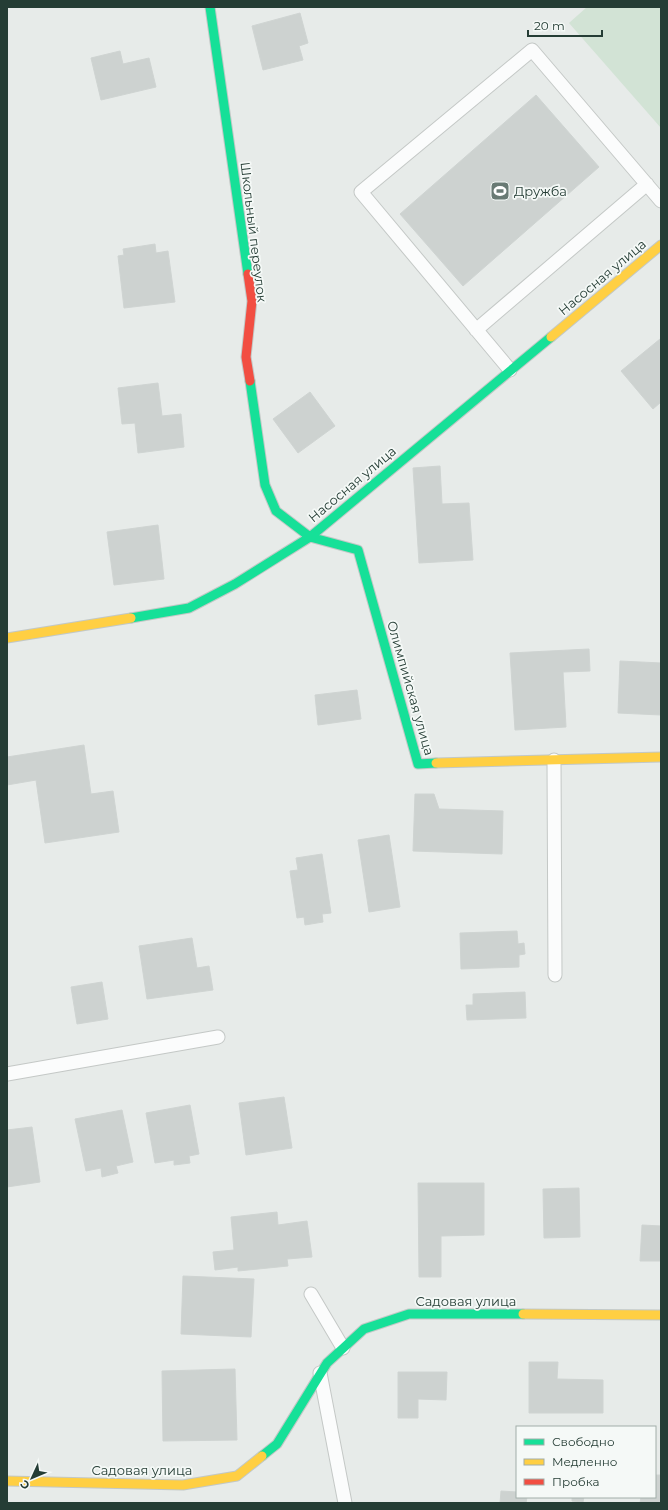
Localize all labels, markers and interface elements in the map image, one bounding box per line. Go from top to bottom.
scale bar [528,12,602,38]
text: 20 m [534,18,565,33]
street label: Школьный переулок [237,161,271,304]
sports icon: Дружба [489,180,511,202]
place label: Дружба [514,183,567,199]
street label: Насосная улица [555,236,649,318]
street label: Насосная улица [305,443,399,525]
street label: Олимпийская улица [384,619,438,757]
street label: Садовая улица [416,1293,516,1309]
legend [516,1426,656,1498]
text: Свободно [552,1434,615,1449]
text: Медленно [552,1454,618,1469]
north arrow [12,1458,52,1498]
street label: Садовая улица [92,1462,192,1478]
text: Пробка [552,1474,600,1489]
text: С [17,1477,33,1493]

